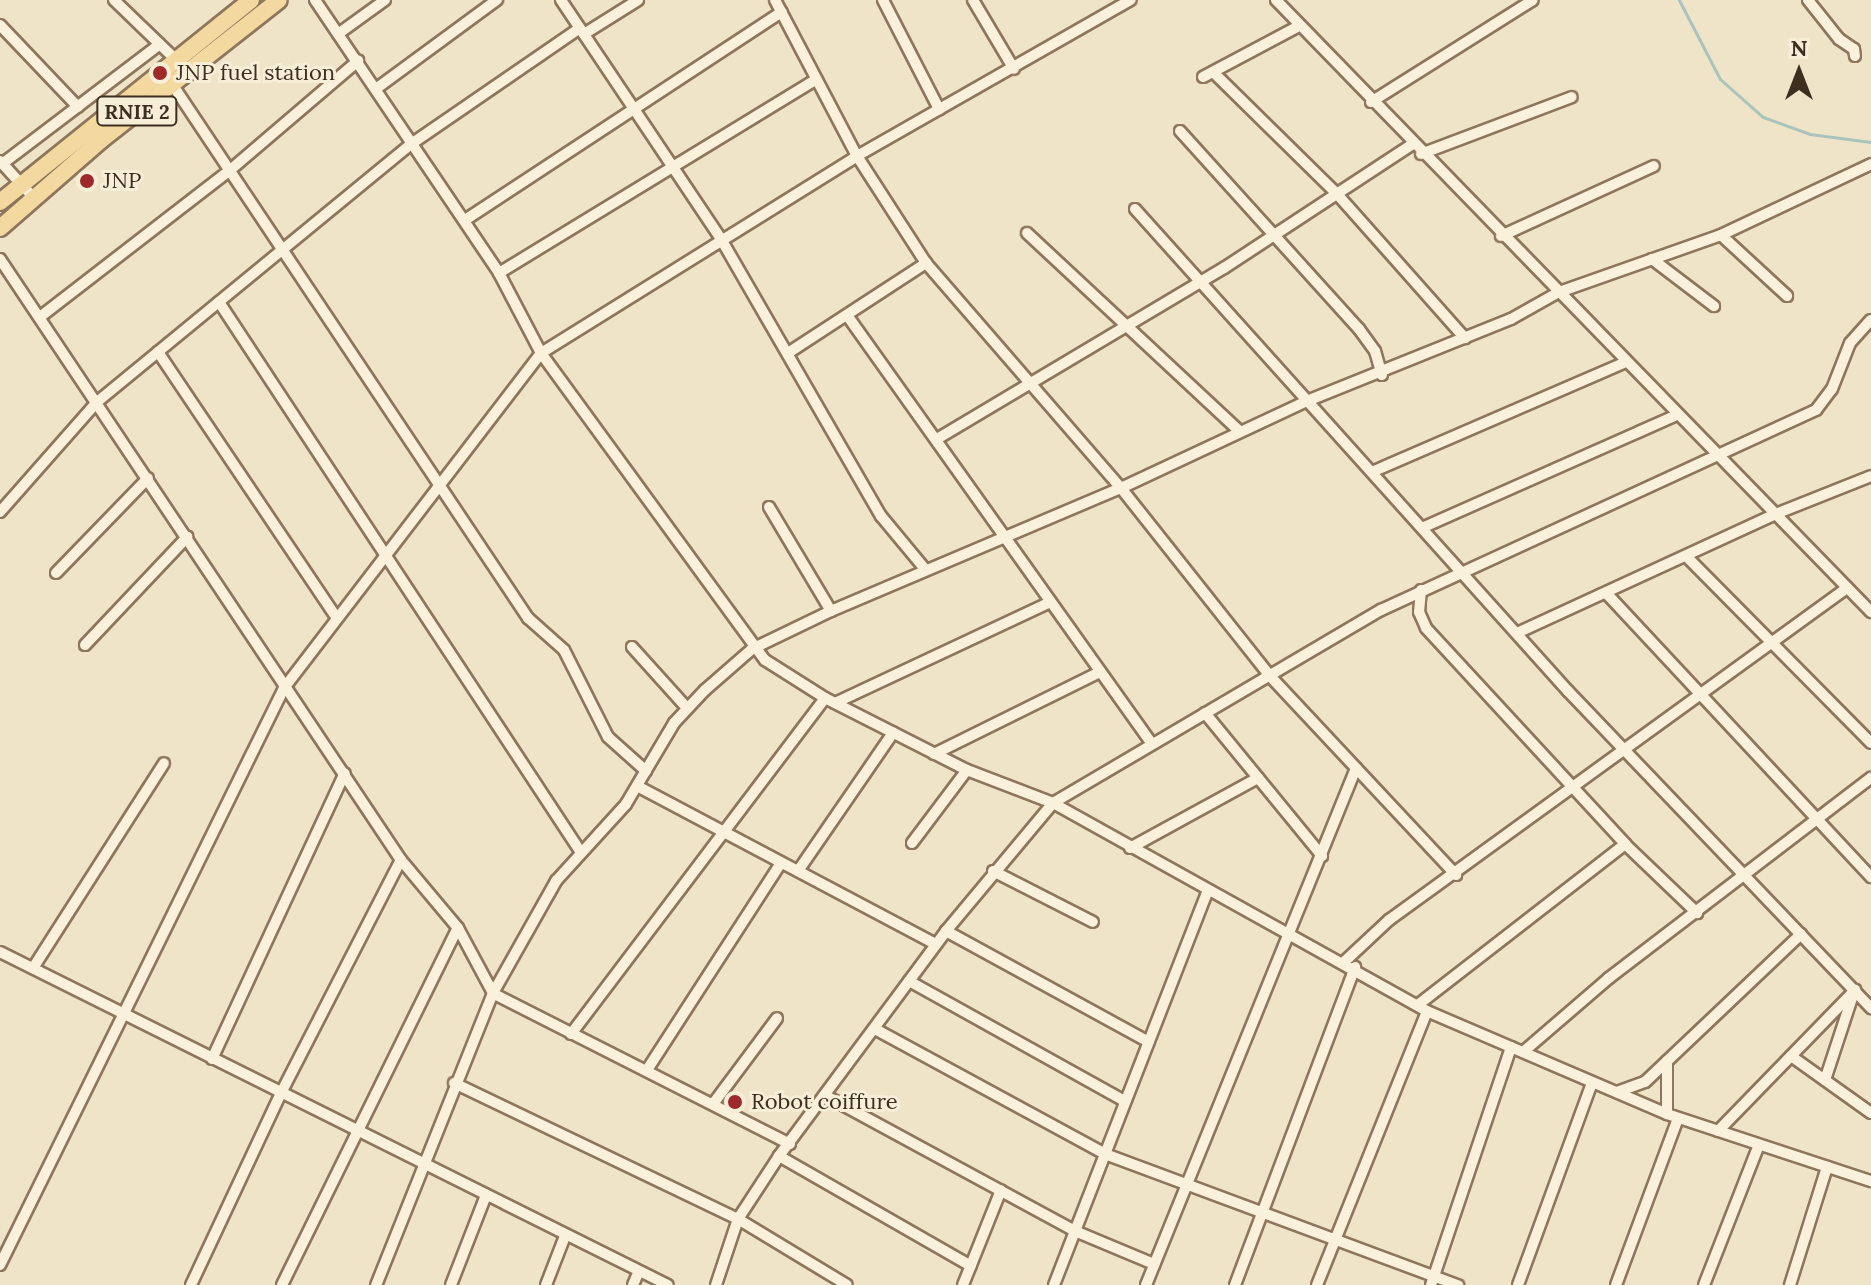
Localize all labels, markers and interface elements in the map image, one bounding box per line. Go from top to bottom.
north arrow [1759,32,1839,112]
text: N [1790,34,1808,62]
place label: JNP fuel station [176,60,335,86]
marker: JNP fuel station [151,64,169,82]
road number: RNIE 2 [95,95,179,127]
place label: JNP [103,168,141,194]
marker: JNP [78,172,96,190]
place label: Robot coiffure [751,1089,898,1115]
marker: Robot coiffure [726,1093,744,1111]

